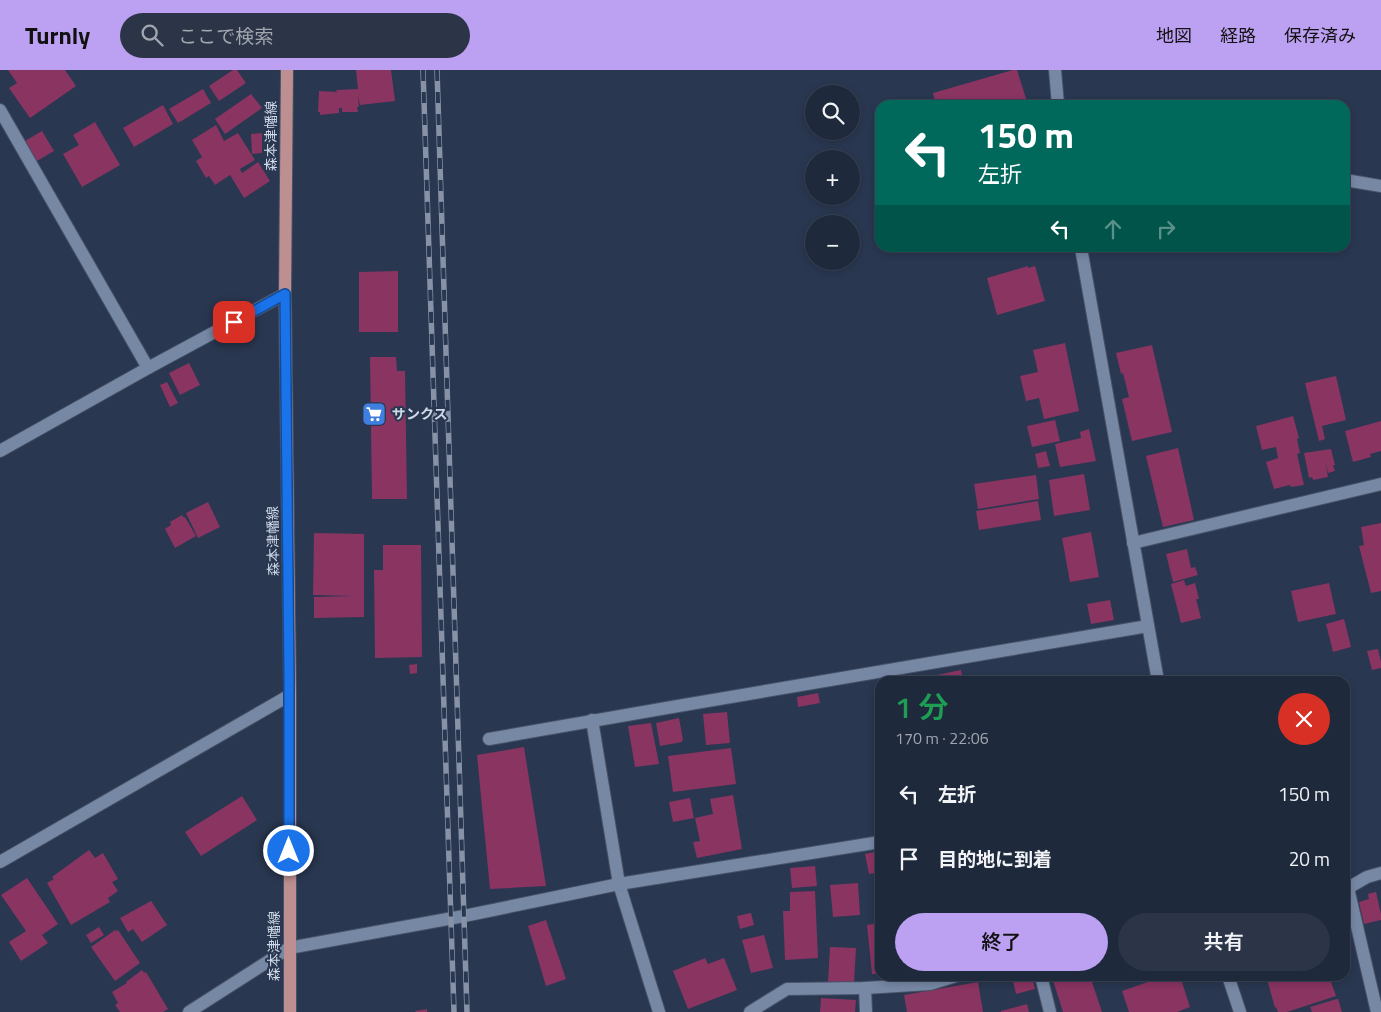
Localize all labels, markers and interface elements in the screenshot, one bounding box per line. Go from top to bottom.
search box [120,13,470,58]
text: Turnly [25,17,90,53]
icon: search [138,21,166,49]
text: ここで検索 [178,21,273,50]
text: 地図 [1156,22,1192,49]
text: 経路 [1220,22,1256,49]
text: 保存済み [1284,22,1356,49]
map controls [805,85,860,270]
button: search [805,85,860,140]
street label: 森本津幡線 [260,101,281,171]
text: 150 m [978,108,1074,162]
icon: left [895,120,960,185]
button: + [805,150,860,205]
text: 左折 [978,157,1022,191]
button: − [805,215,860,270]
icon: left [1046,215,1074,243]
icon: ahead [1099,215,1127,243]
icon: right [1152,215,1180,243]
pin [213,301,255,343]
icon: arrive [220,308,248,336]
supermarket icon: サンクス [361,401,387,427]
place label: サンクス [392,403,448,424]
street label: 森本津幡線 [261,506,284,576]
text: 1 分 [895,684,948,730]
button: close [1278,693,1330,745]
text: 170 m · 22:06 [895,726,989,750]
text: 左折 [938,779,976,808]
text: 150 m [1278,779,1330,808]
icon: left [895,780,923,808]
position arrow [262,824,314,876]
text: 目的地に到着 [938,844,1052,873]
text: 20 m [1289,844,1330,873]
icon: arrive [895,845,923,873]
street label: 森本津幡線 [263,911,284,981]
button: 終了 [895,913,1108,971]
button: 共有 [1118,913,1330,971]

